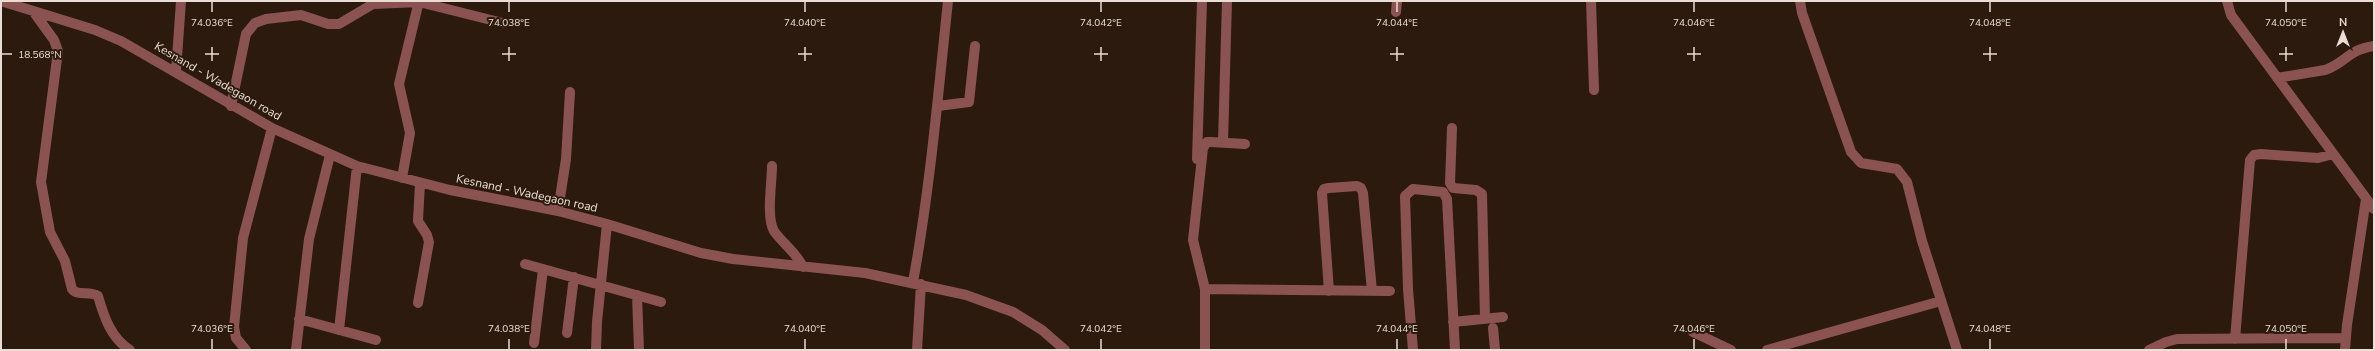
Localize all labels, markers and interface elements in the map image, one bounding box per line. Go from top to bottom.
north arrow [2323,12,2363,52]
text: N [2339,15,2347,30]
text: 74.036°E [191,16,233,30]
text: 74.038°E [488,16,530,30]
text: 74.040°E [784,16,826,30]
text: 74.042°E [1080,16,1122,30]
text: 74.044°E [1376,16,1418,30]
text: 74.046°E [1673,16,1715,30]
text: 74.048°E [1969,16,2011,30]
text: 74.050°E [2265,16,2307,30]
street label: Kesnand - Wadegaon road [152,38,284,124]
text: 18.568°N [18,48,62,62]
street label: Kesnand - Wadegaon road [455,170,599,216]
text: 74.036°E [191,322,233,336]
text: 74.038°E [488,322,530,336]
text: 74.040°E [784,322,826,336]
text: 74.042°E [1080,322,1122,336]
text: 74.044°E [1376,322,1418,336]
text: 74.046°E [1673,322,1715,336]
text: 74.048°E [1969,322,2011,336]
text: 74.050°E [2265,322,2307,336]

